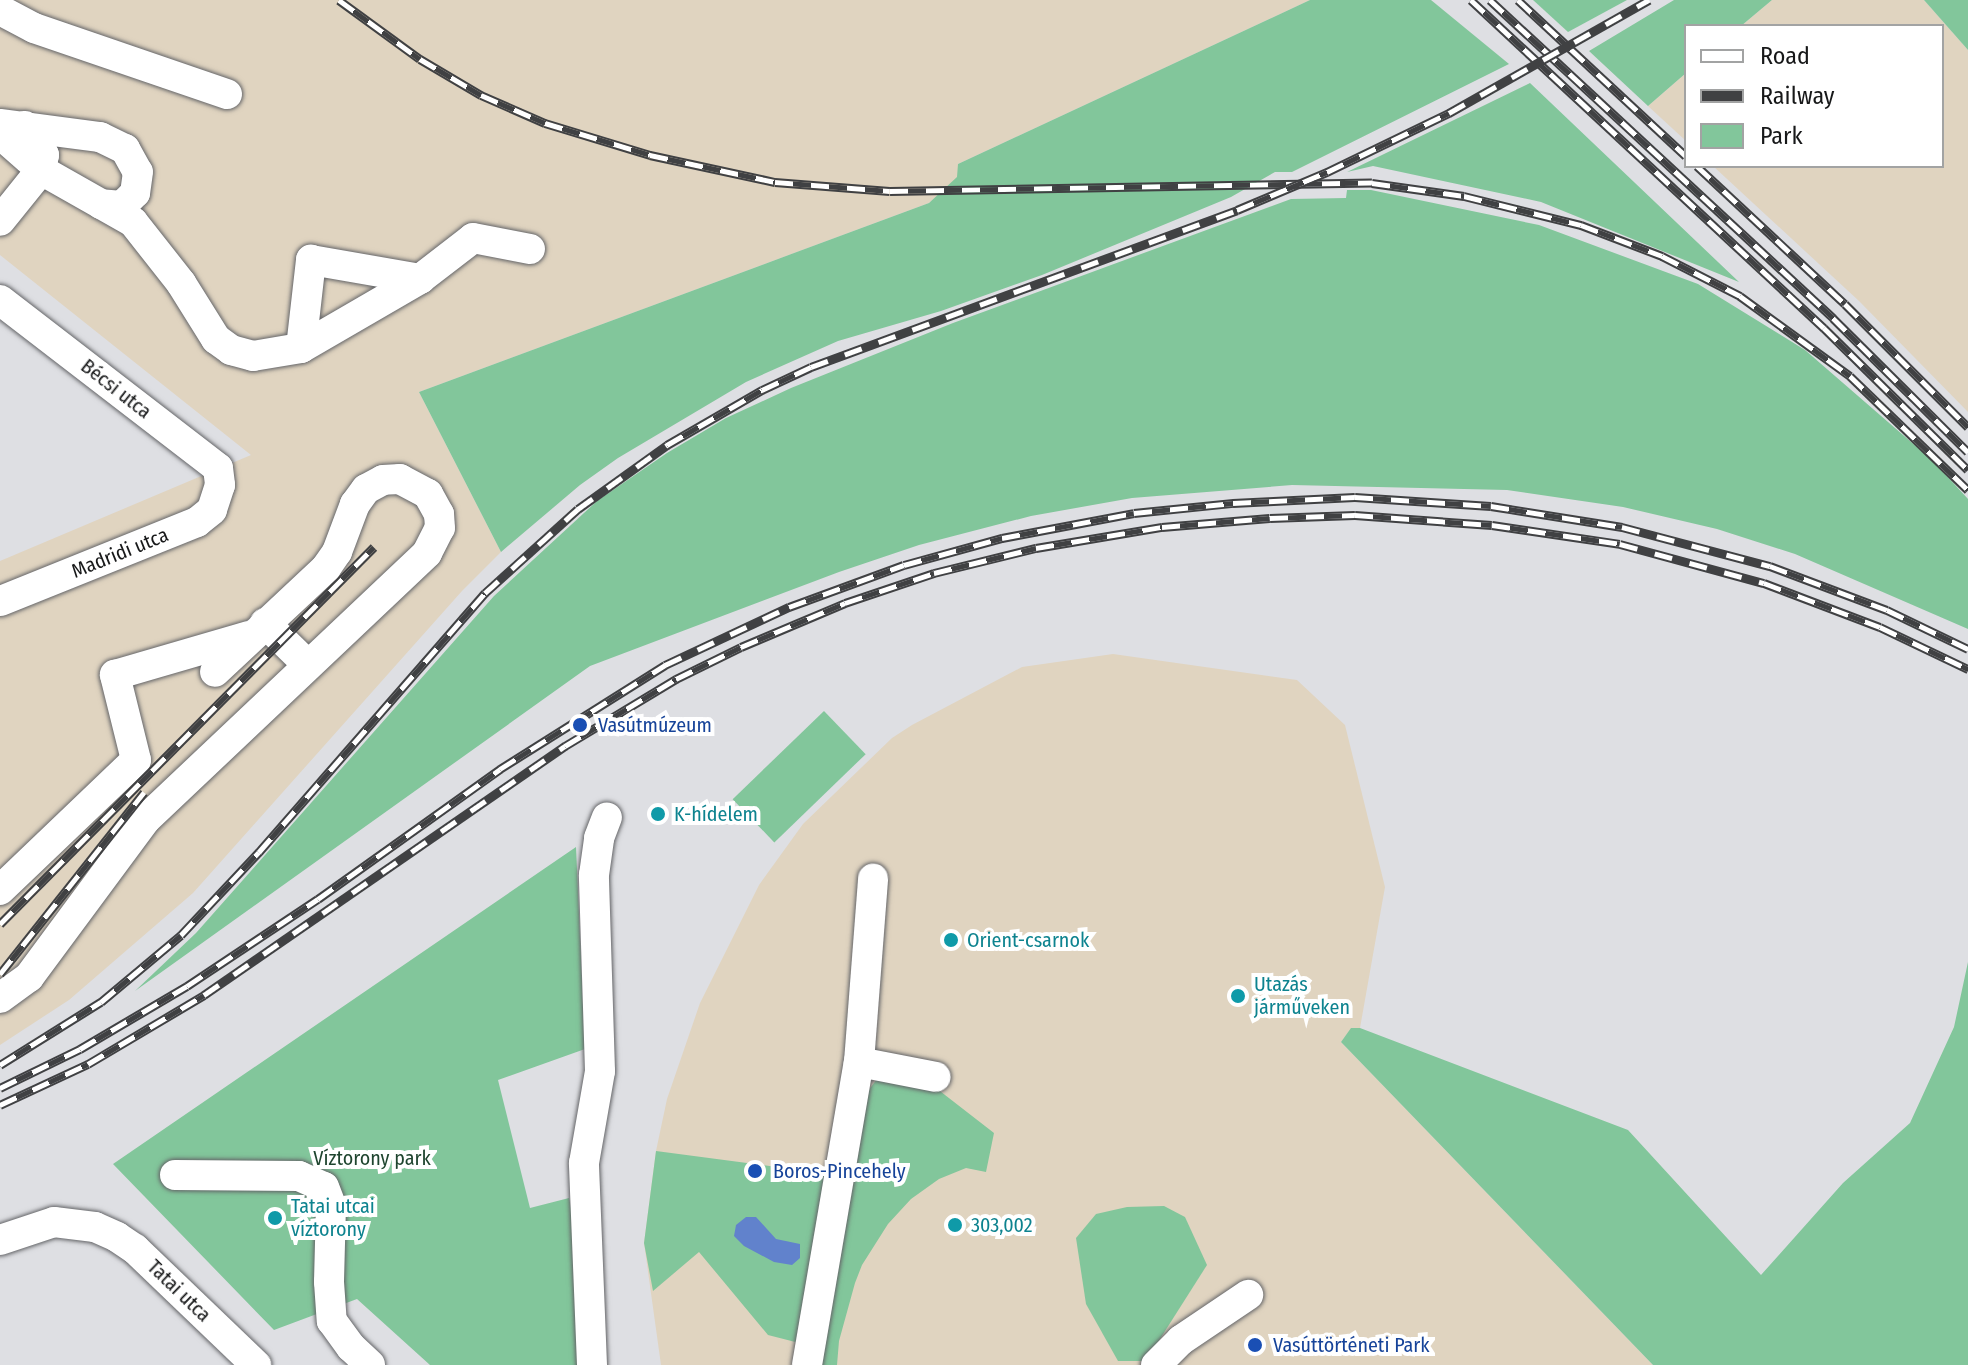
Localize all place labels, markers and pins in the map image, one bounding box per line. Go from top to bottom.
place label: Vasútmúzeum [598,713,712,737]
marker: Vasútmúzeum [569,714,591,736]
place label: K-hídelem [674,802,758,826]
marker: K-hídelem [649,805,667,823]
place label: Orient-csarnok [967,928,1089,952]
marker: Orient-csarnok [942,931,960,949]
place label: Utazás járműveken [1254,972,1350,1019]
marker: Utazás járműveken [1229,987,1247,1005]
place label: Boros-Pincehely [773,1159,906,1183]
marker: Boros-Pincehely [744,1160,766,1182]
place label: Tatai utcai víztorony [291,1194,375,1241]
marker: Tatai utcai víztorony [266,1209,284,1227]
place label: 303,002 [971,1213,1033,1237]
marker: 303,002 [946,1216,964,1234]
place label: Vasúttörténeti Park [1273,1333,1430,1357]
marker: Vasúttörténeti Park [1244,1334,1266,1356]

